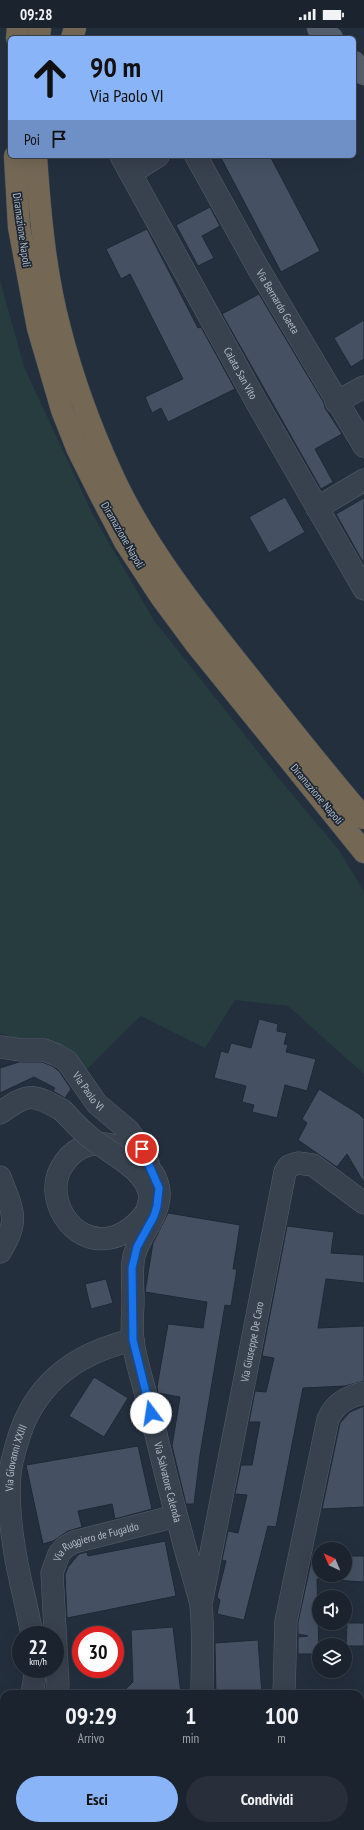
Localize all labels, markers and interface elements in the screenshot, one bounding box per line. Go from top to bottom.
text: 09:28 [20,5,52,24]
text: 90 m [90,48,141,85]
icon: ahead [24,52,76,104]
text: Via Paolo VI [90,84,164,107]
icon: arrive [48,128,70,150]
text: Poi [24,130,40,149]
street label: Diramazione Napoli [10,192,34,268]
street label: Via Bernardo Gaeta [253,266,303,336]
street label: Calata San Vito [221,345,261,402]
street label: Diramazione Napoli [98,499,148,571]
street label: Diramazione Napoli [288,761,346,827]
street label: Via Paolo VI [69,1068,107,1114]
pin [125,1132,159,1166]
icon: arrive [131,1138,153,1160]
street label: Via Giuseppe De Caro [237,1300,267,1384]
position arrow [130,1392,172,1434]
street label: Via Giovanni XXIII [2,1422,30,1492]
street label: Via Salvatore Calenda [151,1439,185,1524]
street label: Via Ruggiero de Fugaldo [50,1519,140,1564]
north arrow [312,1542,352,1582]
map controls [312,1542,352,1678]
button: sound [312,1590,352,1630]
speed limit sign: 30 [72,1626,124,1678]
text: 22 [28,1634,48,1660]
button: layers [312,1638,352,1678]
text: km/h [29,1655,47,1668]
text: 09:29 [65,1700,117,1731]
text: 1 [185,1700,196,1731]
text: 100 [264,1700,299,1731]
text: Arrivo [78,1730,105,1747]
text: min [182,1730,199,1747]
text: m [277,1730,286,1747]
button: Esci [16,1776,178,1822]
button: Condividi [186,1776,348,1822]

